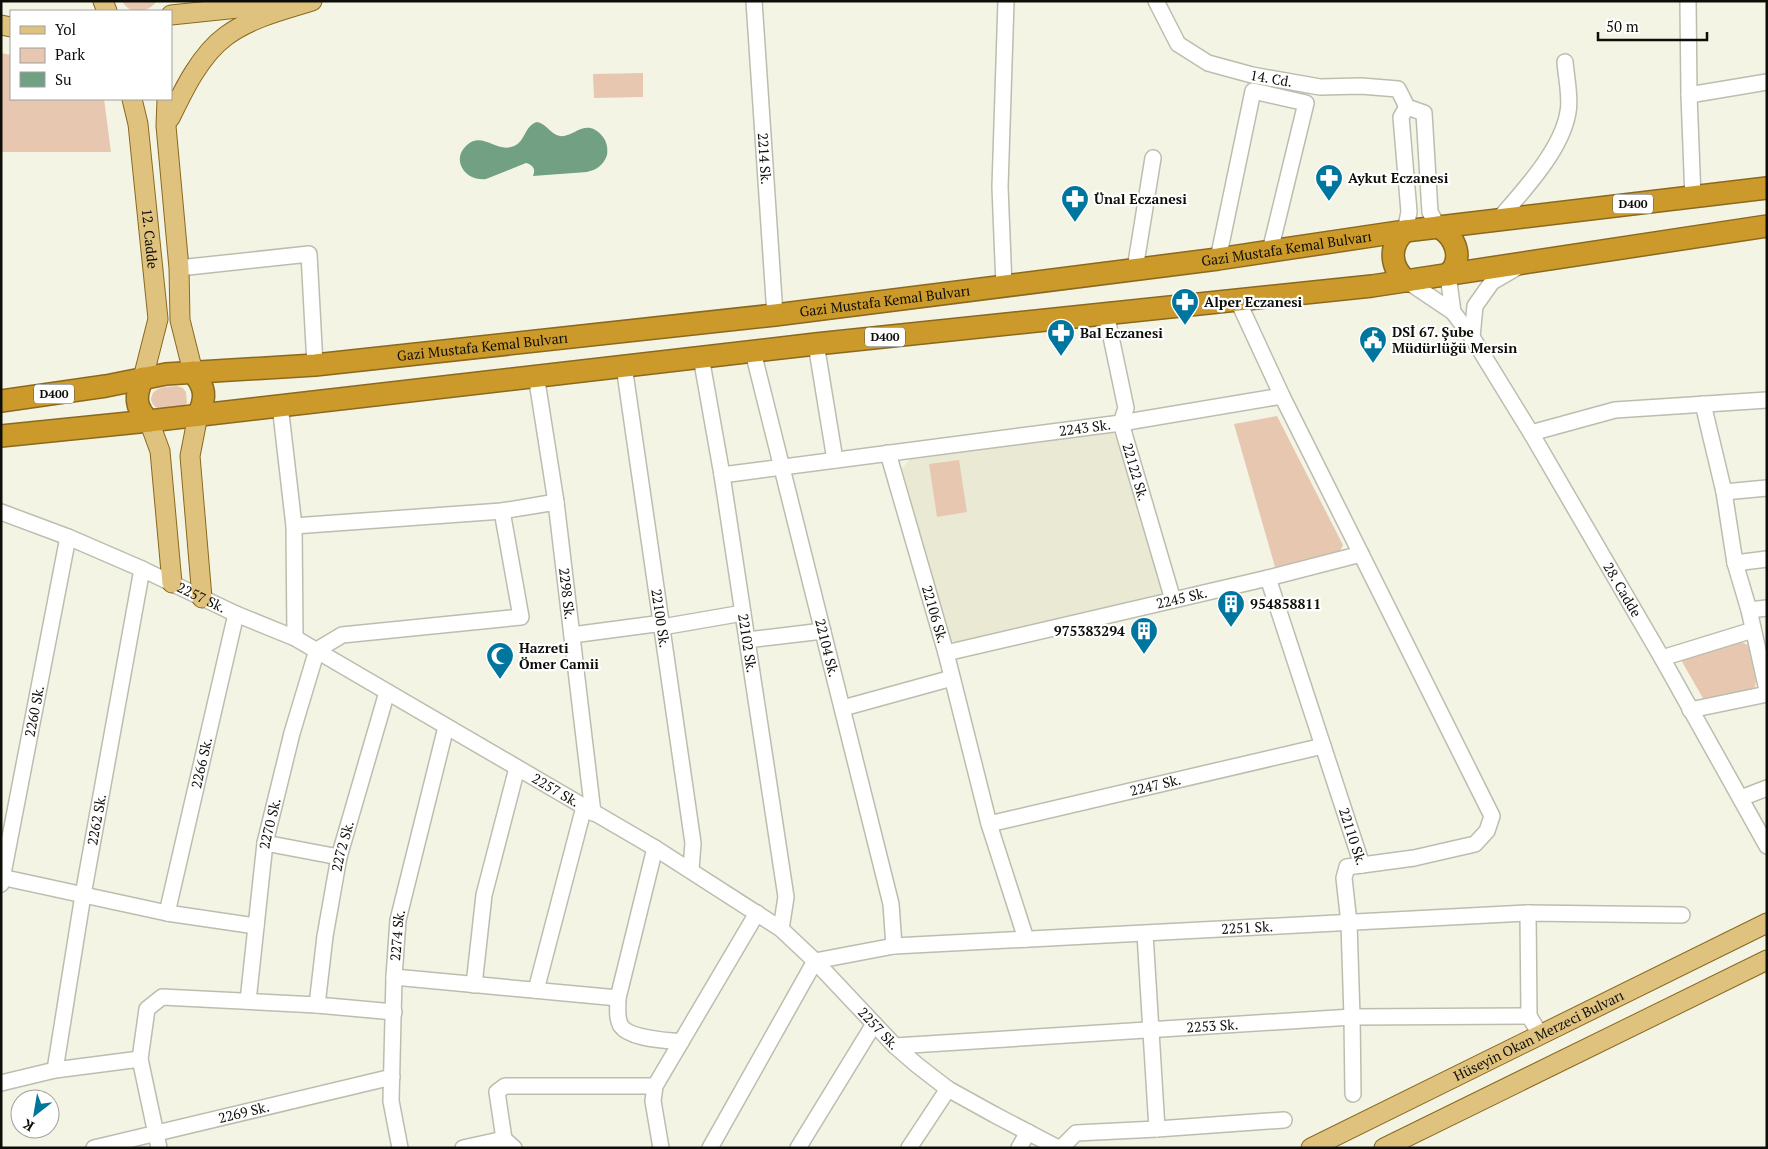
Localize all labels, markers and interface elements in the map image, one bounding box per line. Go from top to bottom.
legend [10,10,172,100]
scale bar [1598,10,1707,42]
text: 50 m [1606,16,1639,36]
text: Yol [55,19,76,39]
text: Park [55,44,85,64]
street label: 14. Cd. [1249,65,1294,91]
text: Su [55,69,72,89]
street label: 2214 Sk. [754,132,776,185]
pharmacy icon: Aykut Eczanesi [1314,163,1344,202]
place label: Aykut Eczanesi [1348,168,1449,187]
pharmacy icon: Ünal Eczanesi [1060,184,1090,223]
place label: Ünal Eczanesi [1094,189,1187,208]
road number: D400 [1613,194,1653,213]
street label: 12. Cadde [138,208,163,270]
street label: Gazi Mustafa Kemal Bulvarı [1200,226,1373,270]
street label: Gazi Mustafa Kemal Bulvarı [798,280,971,321]
pharmacy icon: Alper Eczanesi [1170,287,1200,326]
place label: Alper Eczanesi [1204,292,1303,311]
pharmacy icon: Bal Eczanesi [1046,318,1076,357]
place label: DSİ 67. Şube Müdürlüğü Mersin [1392,322,1517,357]
place label: Bal Eczanesi [1080,323,1163,342]
public building icon: DSİ 67. Şube Müdürlüğü Mersin [1358,325,1388,364]
street label: Gazi Mustafa Kemal Bulvarı [396,328,569,365]
road number: D400 [865,328,905,347]
road number: D400 [34,384,74,404]
street label: 2243 Sk. [1058,414,1112,440]
street label: 22122 Sk. [1118,441,1153,503]
street label: 28. Cadde [1599,559,1646,620]
street label: 2298 Sk. [555,567,580,621]
street label: 2257 Sk. [174,577,229,617]
street label: 2245 Sk. [1154,582,1209,613]
street label: 22106 Sk. [918,583,953,645]
street label: 22100 Sk. [647,588,675,649]
building icon: 954858811 [1216,589,1246,628]
place label: 954858811 [1250,594,1321,613]
street label: 22102 Sk. [734,612,762,674]
building icon: 975383294 [1129,616,1159,655]
street label: 22104 Sk. [811,617,844,679]
place label: 975383294 [1054,621,1125,640]
place label: Hazreti Ömer Camii [519,638,599,673]
mosque icon: Hazreti Ömer Camii [485,641,515,680]
street label: 2260 Sk. [20,684,48,738]
street label: 2266 Sk. [186,735,216,790]
street label: 2257 Sk. [529,768,583,811]
street label: 2247 Sk. [1128,769,1183,800]
street label: 2262 Sk. [82,792,110,847]
street label: 2270 Sk. [254,796,285,850]
street label: 22110 Sk. [1335,805,1371,868]
street label: 2272 Sk. [327,818,358,873]
street label: 2274 Sk. [385,907,409,962]
street label: 2251 Sk. [1221,916,1274,938]
street label: Hüseyin Okan Merzeci Bulvarı [1450,985,1627,1085]
street label: 2257 Sk. [854,1003,904,1054]
street label: 2253 Sk. [1186,1014,1239,1036]
north arrow [10,1089,60,1139]
street label: 2269 Sk. [216,1097,271,1127]
text: K [19,1115,37,1136]

